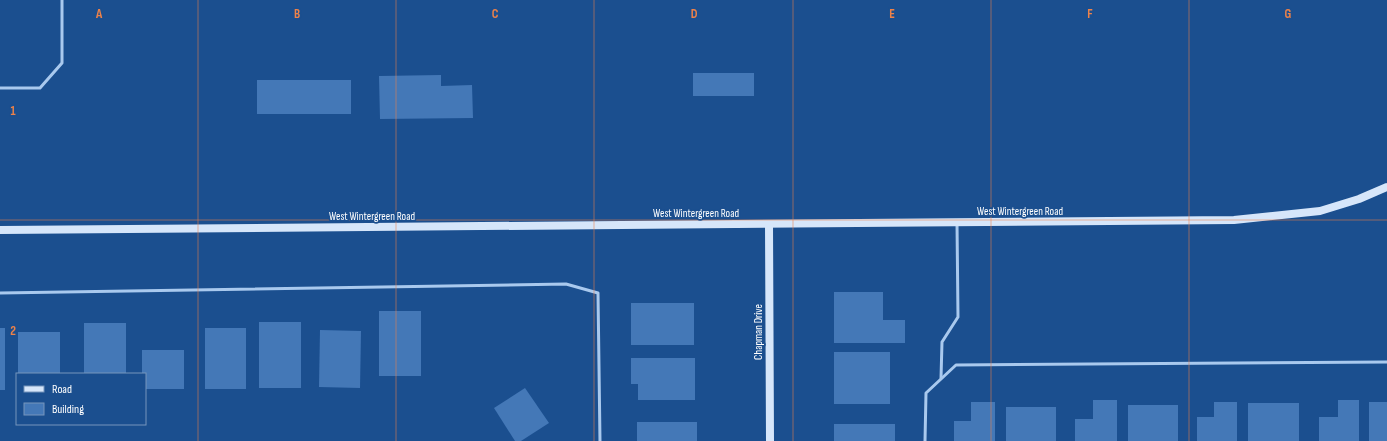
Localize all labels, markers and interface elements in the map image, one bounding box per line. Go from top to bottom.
text: A [95,6,103,22]
text: B [294,6,300,22]
text: C [492,6,499,22]
text: D [691,6,698,22]
text: E [889,6,895,22]
text: F [1087,6,1093,22]
text: G [1285,6,1292,22]
text: 1 [10,103,16,119]
street label: West Wintergreen Road [977,205,1063,218]
street label: West Wintergreen Road [653,207,739,220]
street label: West Wintergreen Road [329,210,415,223]
street label: Chapman Drive [752,304,765,360]
text: 2 [10,323,16,339]
legend [16,373,146,425]
text: Road [52,382,72,397]
text: Building [52,402,84,417]

